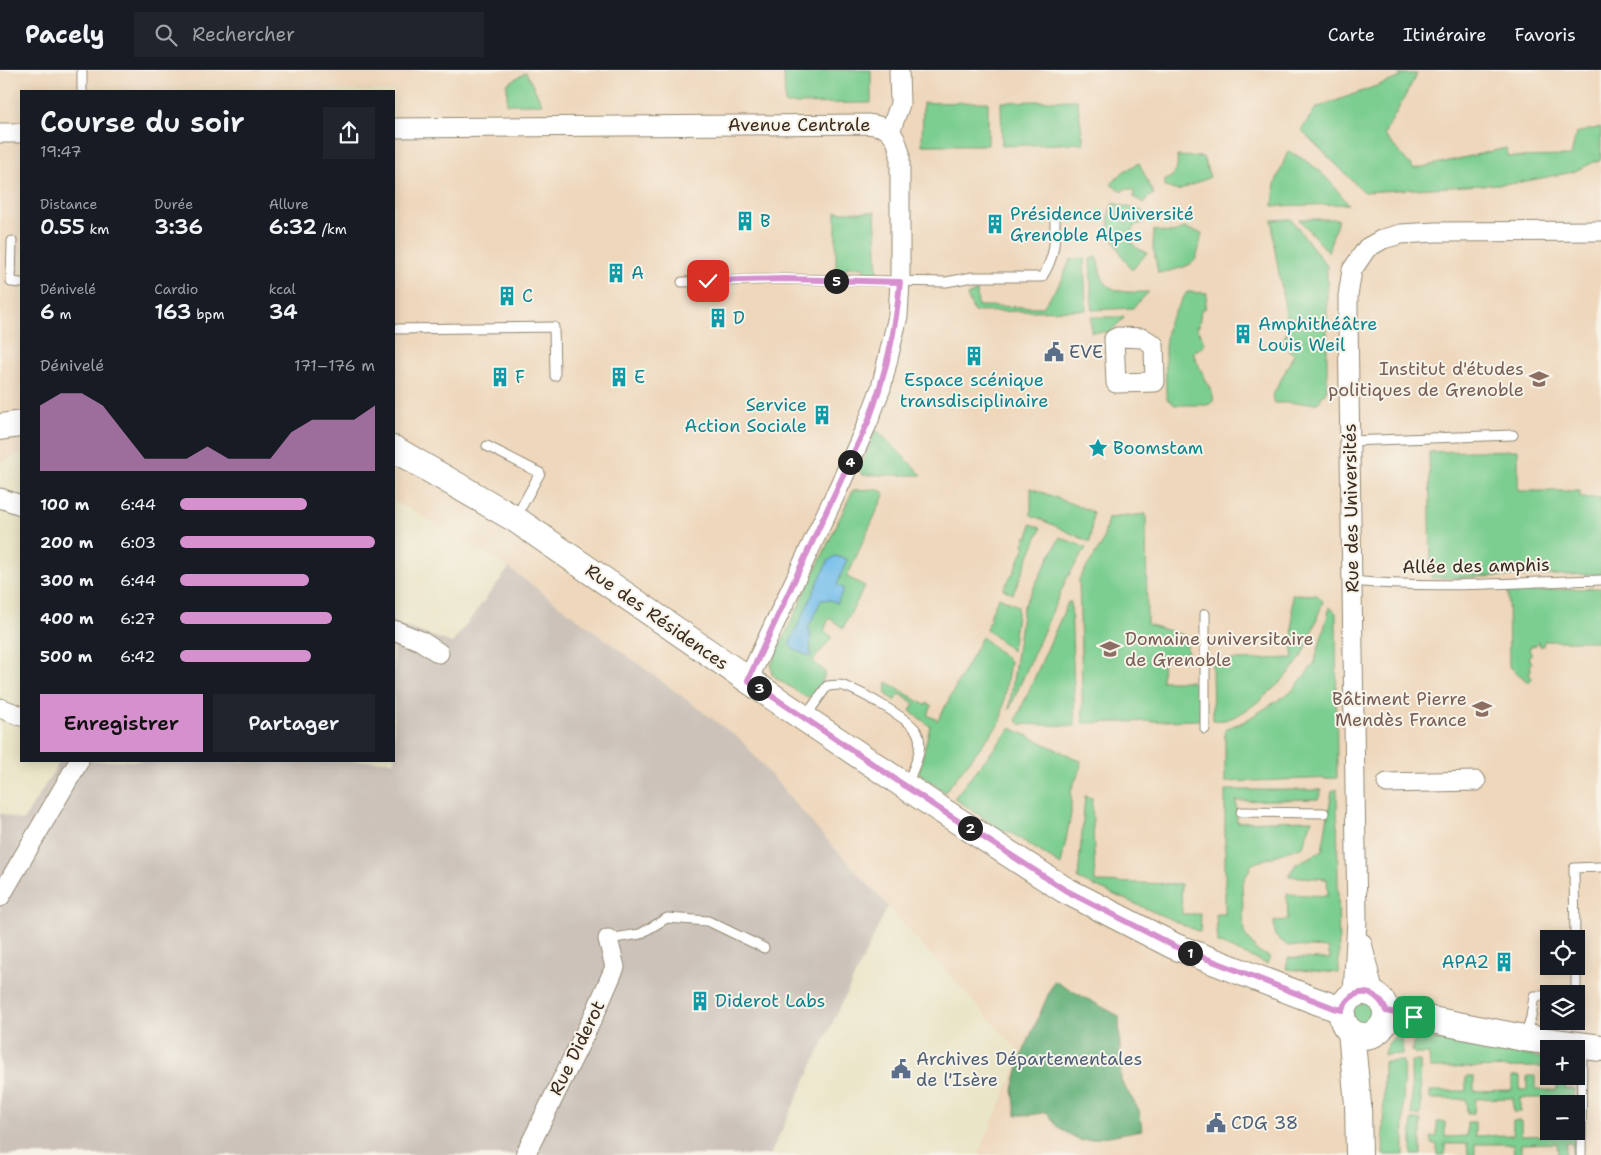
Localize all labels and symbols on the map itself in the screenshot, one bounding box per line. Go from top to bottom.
street label: Avenue Centrale [728,113,870,137]
place label: Présidence Université Grenoble Alpes [1010,202,1194,247]
place label: B [760,209,771,233]
building icon: B [734,210,756,232]
building icon: Présidence Université Grenoble Alpes [984,213,1006,235]
pin [687,260,729,302]
place label: A [631,261,644,285]
building icon: A [605,262,627,284]
pin: 5 [824,268,848,294]
place label: C [522,284,533,308]
building icon: C [496,285,518,307]
place label: D [733,306,745,330]
building icon: D [707,307,729,329]
place label: Amphithéâtre Louis Weil [1258,312,1377,357]
building icon: Amphithéâtre Louis Weil [1232,323,1254,345]
place label: EVE [1069,340,1103,364]
public building icon: EVE [1043,341,1065,363]
building icon: Espace scénique transdisciplinaire [963,345,985,367]
place label: Institut d'études politiques de Grenoble [1328,357,1524,402]
place label: F [515,365,525,389]
place label: E [634,365,645,389]
building icon: F [489,366,511,388]
building icon: E [608,366,630,388]
place label: Espace scénique transdisciplinaire [900,368,1048,413]
school or university icon: Institut d'études politiques de Grenoble [1528,368,1550,390]
place label: Service Action Sociale [684,393,807,438]
building icon: Service Action Sociale [811,404,833,426]
street label: Rue des Universités [1338,423,1364,593]
place label: Boomstam [1113,436,1203,460]
place icon: Boomstam [1087,437,1109,459]
pin: 4 [838,450,862,474]
street label: Allée des amphis [1402,553,1550,579]
street label: Rue des Résidences [581,558,733,676]
place label: Domaine universitaire de Grenoble [1125,627,1314,672]
school or university icon: Domaine universitaire de Grenoble [1099,638,1121,660]
pin: 3 [746,676,772,700]
place label: Bâtiment Pierre Mendès France [1332,687,1467,732]
school or university icon: Bâtiment Pierre Mendès France [1471,698,1493,720]
pin: 2 [958,816,982,840]
pin: 1 [1178,940,1202,966]
place label: APA2 [1441,950,1489,974]
building icon: APA2 [1493,951,1515,973]
place label: Diderot Labs [715,989,825,1013]
building icon: Diderot Labs [689,990,711,1012]
street label: Rue Diderot [544,996,610,1099]
pin [1393,996,1435,1038]
place label: Archives Départementales de l'Isère [916,1047,1142,1092]
public building icon: Archives Départementales de l'Isère [890,1058,912,1080]
place label: CDG 38 [1231,1111,1298,1135]
public building icon: CDG 38 [1205,1112,1227,1134]

